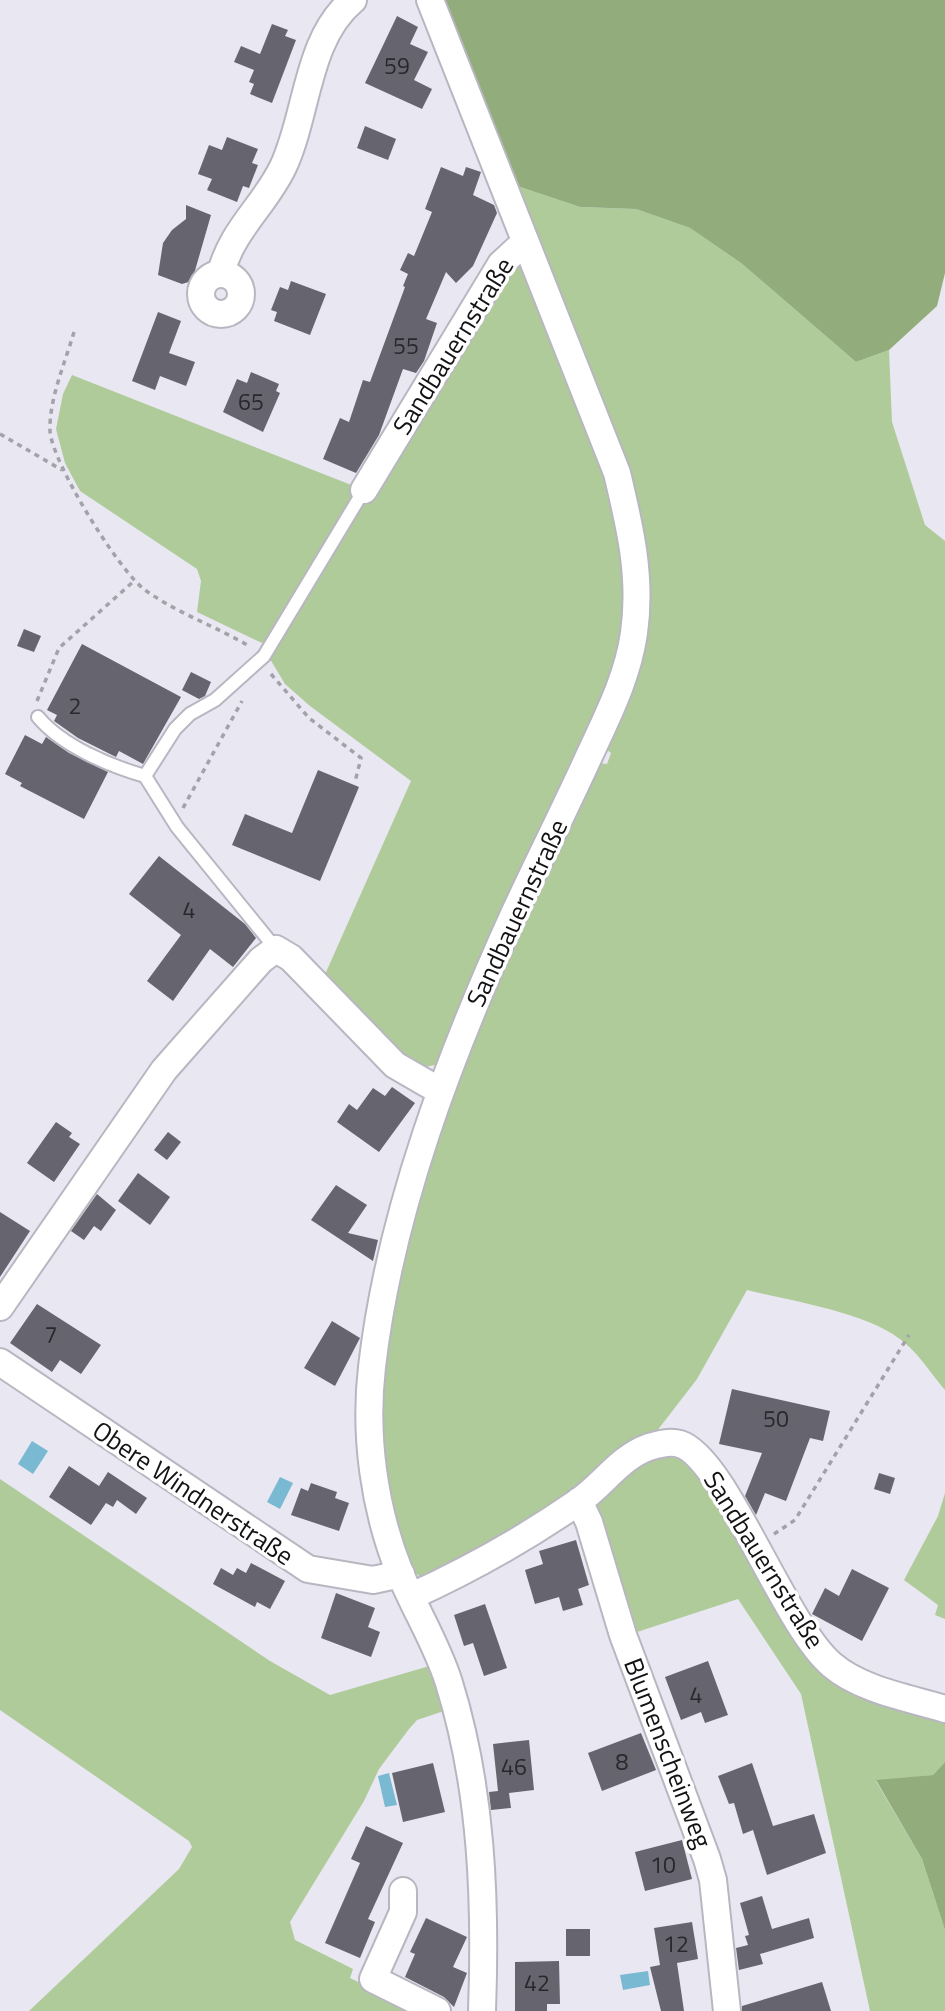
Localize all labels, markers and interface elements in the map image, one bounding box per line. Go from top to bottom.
house number: 59 [384,48,410,83]
street label: Sandbauernstraße [382,249,523,442]
house number: 55 [393,328,419,363]
house number: 65 [238,384,264,419]
house number: 2 [69,688,81,723]
street label: Sandbauernstraße [456,813,577,1013]
house number: 4 [183,892,195,927]
house number: 7 [45,1317,57,1352]
house number: 50 [763,1401,789,1436]
street label: Obere Windnerstraße [85,1411,302,1575]
street label: Sandbauernstraße [694,1463,835,1656]
street label: Blumenscheinweg [614,1652,723,1854]
house number: 4 [690,1677,702,1712]
house number: 8 [616,1744,629,1779]
house number: 46 [501,1749,527,1784]
house number: 10 [650,1847,676,1882]
house number: 12 [663,1926,689,1961]
house number: 42 [524,1965,550,2000]

